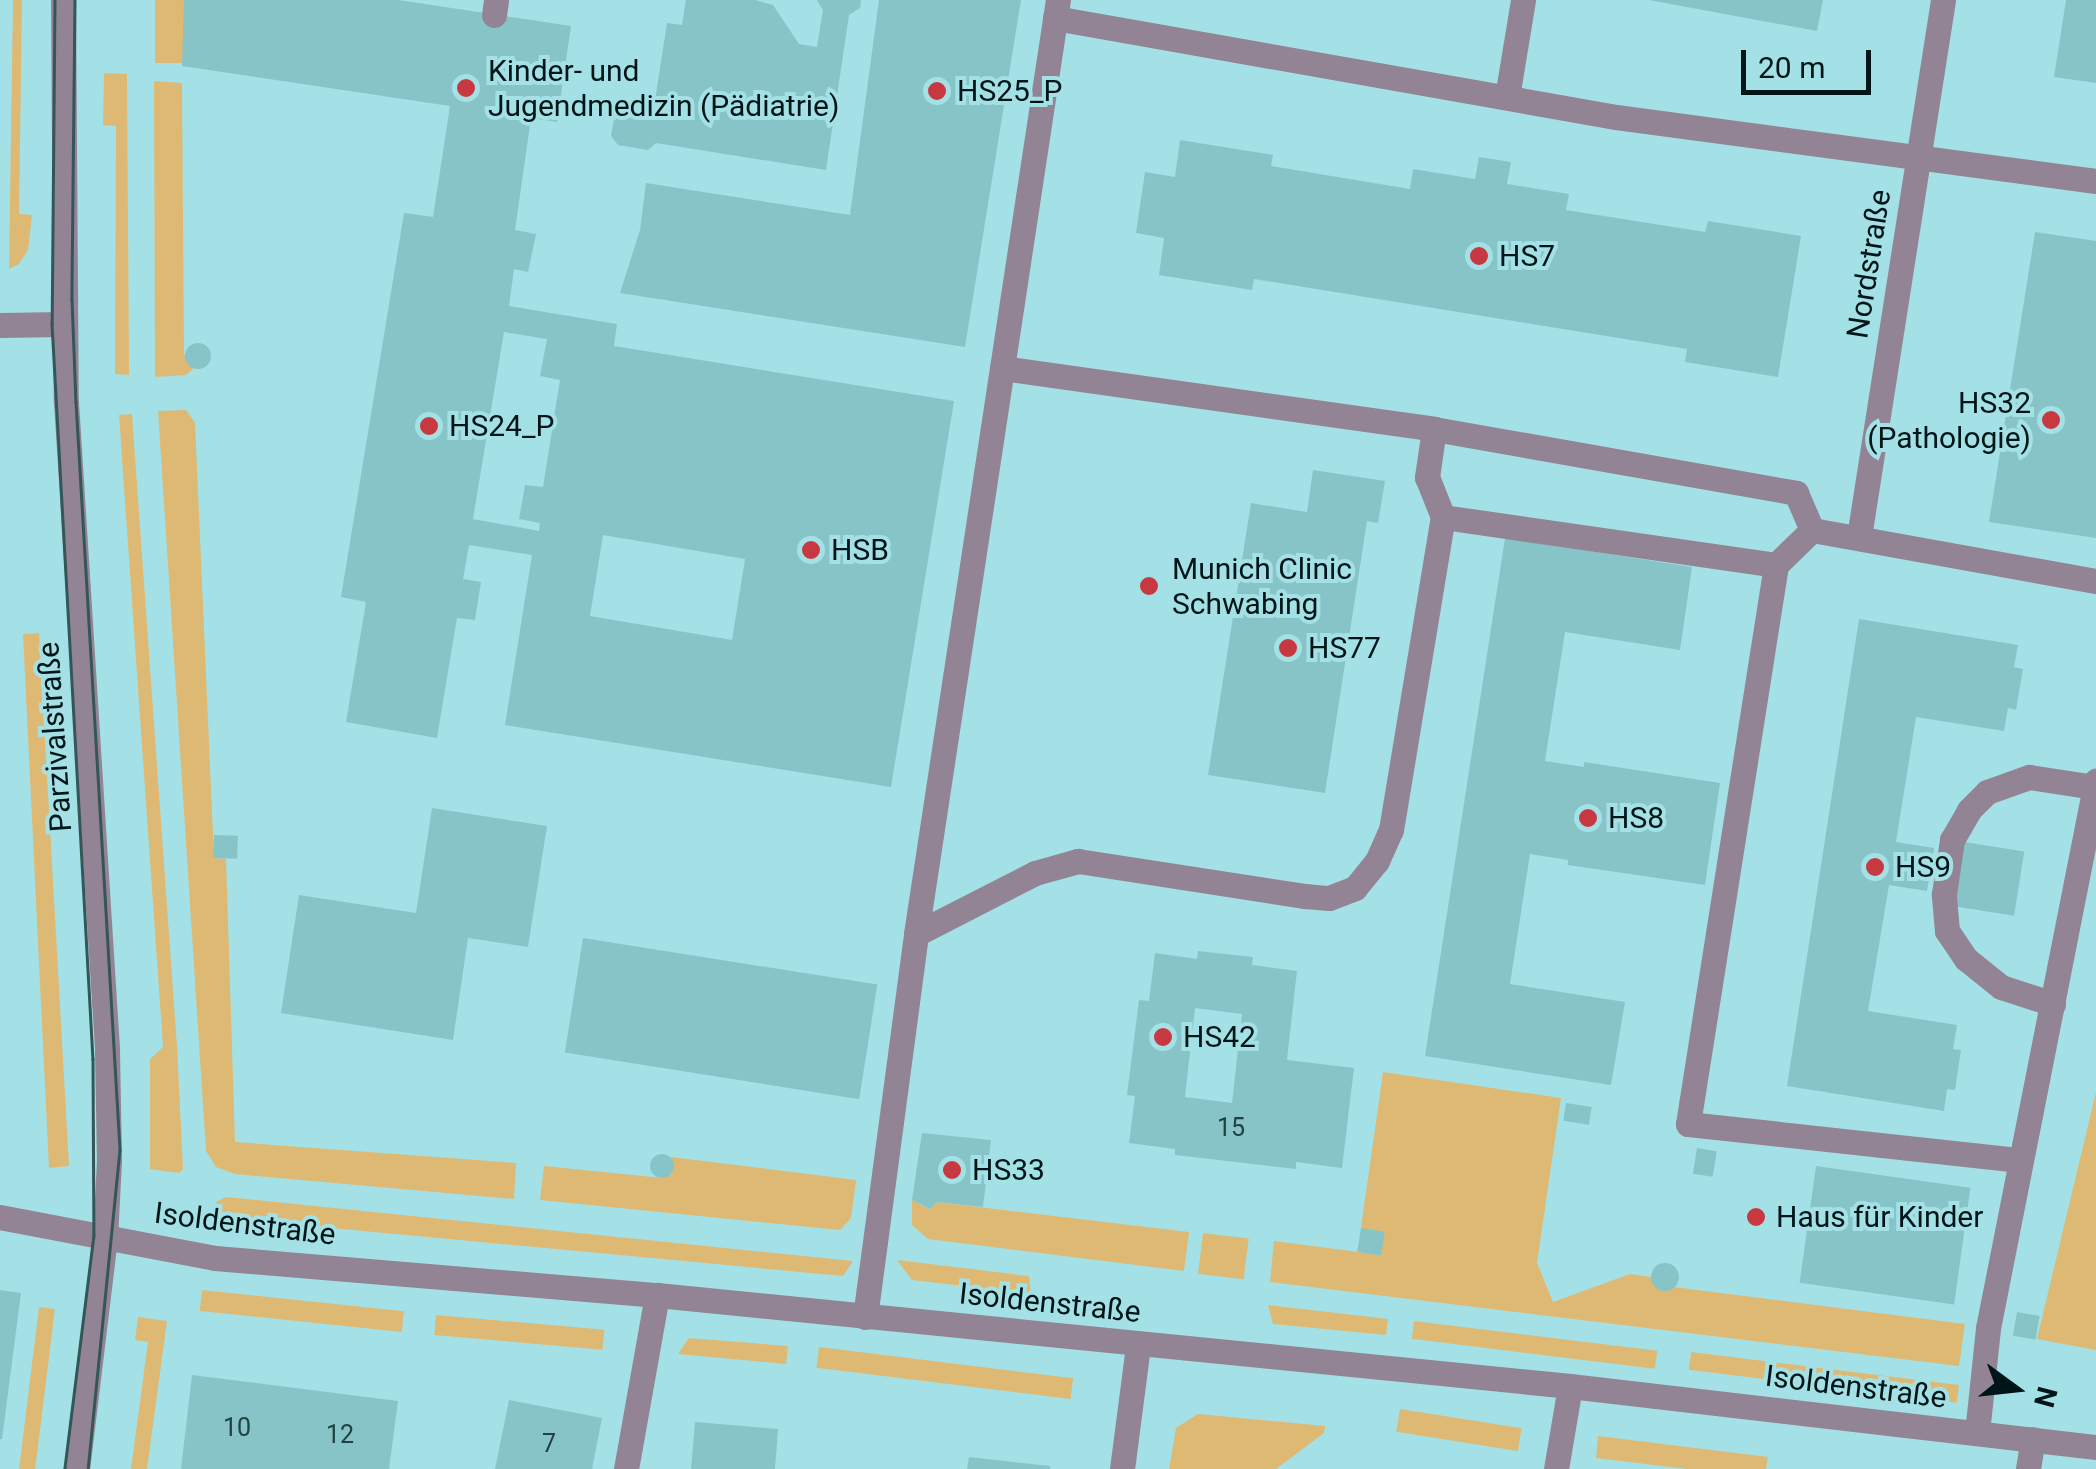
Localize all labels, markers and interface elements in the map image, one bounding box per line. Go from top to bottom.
scale bar [1746,30,1876,92]
text: 20 m [1758,50,1825,85]
place label: Kinder- und Jugendmedizin (Pädiatrie) [488,53,839,124]
place label: HS25_P [957,73,1062,109]
marker: Kinder- und Jugendmedizin (Pädiatrie) [453,75,479,101]
marker: HS25_P [926,80,948,102]
street label: Nordstraße [1839,187,1899,341]
place label: HS7 [1499,238,1555,274]
marker: HS7 [1468,245,1490,267]
place label: HS32 (Pathologie) [1867,385,2031,456]
place label: HS24_P [449,408,554,444]
marker: HS32 (Pathologie) [2040,409,2062,431]
marker: HS24_P [418,415,440,437]
place label: HSB [831,532,889,568]
marker: HSB [800,539,822,561]
place label: Munich Clinic Schwabing [1172,551,1352,622]
marker: Munich Clinic Schwabing [1136,573,1162,599]
place label: HS77 [1308,630,1381,666]
marker: HS77 [1277,637,1299,659]
street label: Parzivalstraße [30,641,80,833]
place label: HS8 [1608,800,1664,836]
marker: HS8 [1577,807,1599,829]
place label: HS9 [1895,849,1951,885]
marker: HS9 [1864,856,1886,878]
place label: HS42 [1183,1019,1256,1055]
marker: HS42 [1152,1026,1174,1048]
house number: 15 [1217,1113,1245,1143]
place label: HS33 [972,1152,1045,1188]
marker: HS33 [941,1159,963,1181]
street label: Isoldenstraße [152,1195,338,1253]
place label: Haus für Kinder [1776,1199,1983,1235]
marker: Haus für Kinder [1745,1206,1767,1228]
street label: Isoldenstraße [957,1276,1143,1330]
north arrow [1966,1339,2066,1439]
street label: Isoldenstraße [1763,1358,1949,1416]
text: N [2027,1383,2064,1411]
house number: 10 [223,1413,251,1443]
house number: 12 [326,1420,354,1450]
house number: 7 [542,1429,556,1459]

